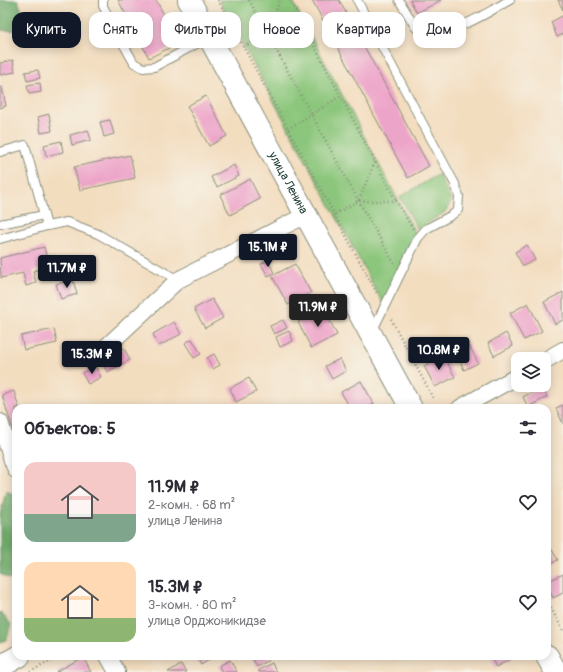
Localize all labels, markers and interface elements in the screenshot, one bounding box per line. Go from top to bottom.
chip: Купить [12,12,81,48]
chip: Снять [89,12,153,48]
chip: Фильтры [161,12,241,48]
chip: Новое [249,12,314,48]
chip: Квартира [322,12,405,48]
chip: Дом [413,12,466,48]
street label: улица Ленина [265,148,311,217]
pin: 15.1M ₽ [231,234,305,268]
text: 15.1M ₽ [248,239,288,255]
pin: 11.7M ₽ [30,255,104,289]
text: 11.7M ₽ [47,260,87,276]
pin: 11.9M ₽ [281,294,355,328]
text: 11.9M ₽ [298,299,338,315]
pin: 10.8M ₽ [402,337,476,371]
pin: 15.3M ₽ [55,341,129,375]
text: 10.8M ₽ [417,342,461,358]
text: 15.3M ₽ [71,346,113,362]
map controls [511,352,551,392]
button: layers [511,352,551,392]
icon: filters [517,417,539,439]
text: Объектов: 5 [24,418,116,439]
text: 11.9M ₽ [148,476,200,497]
icon: home [56,478,104,526]
icon: heart [517,491,539,513]
text: 2-комн. · 68 m² [148,497,235,513]
text: улица Ленина [148,513,222,529]
text: 15.3M ₽ [148,576,203,597]
icon: home [56,578,104,626]
icon: heart [517,591,539,613]
text: 3-комн. · 80 m² [148,597,236,613]
text: улица Орджоникидзе [148,613,266,629]

